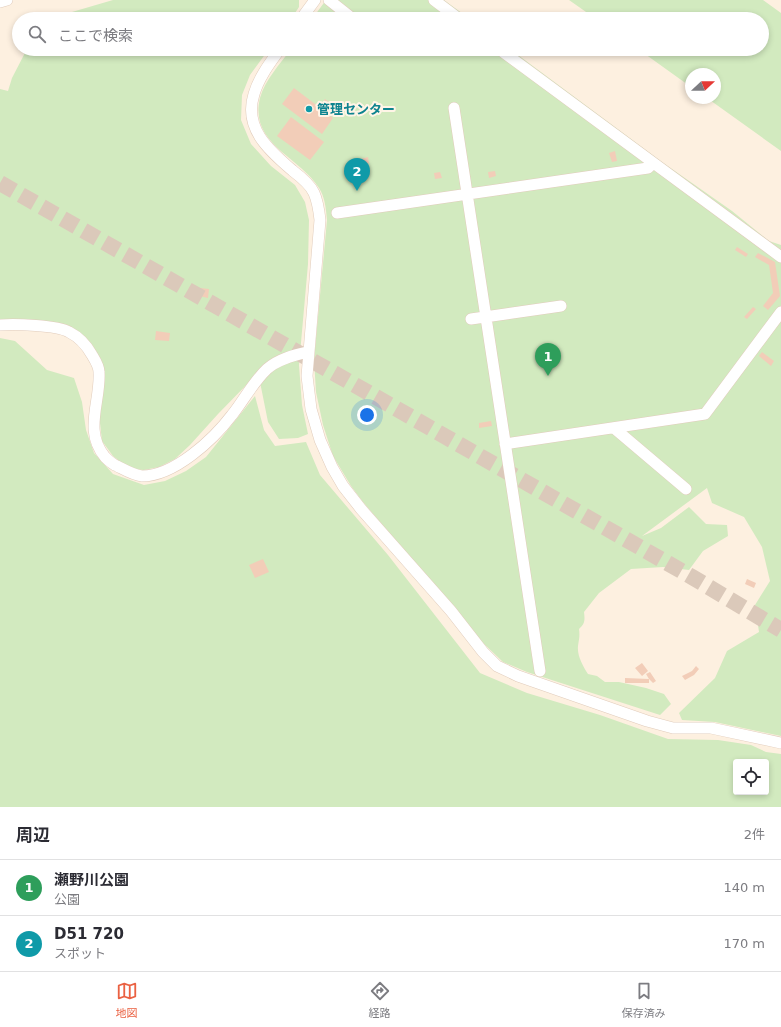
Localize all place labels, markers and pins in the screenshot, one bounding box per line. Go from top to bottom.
place label: 管理センター [317,102,395,117]
marker: 管理センター [304,104,314,114]
pin: 2 [344,158,370,191]
pin: 1 [535,343,561,376]

